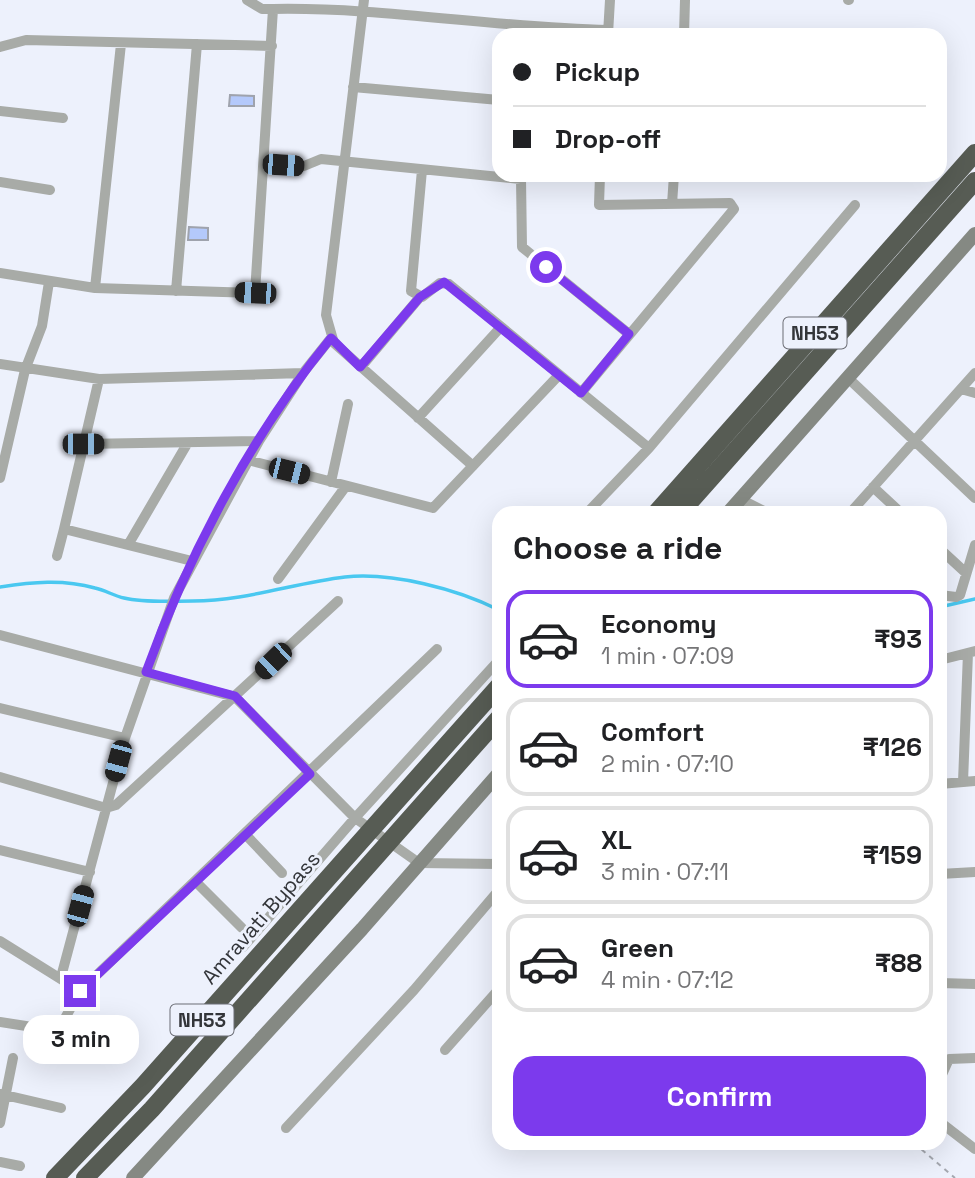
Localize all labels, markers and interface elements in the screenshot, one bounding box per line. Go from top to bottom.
text: Pickup [555,55,640,89]
text: Drop-off [555,122,661,156]
car [262,153,305,177]
route start [530,251,562,283]
car [234,282,277,304]
road number: NH53 [784,318,846,348]
car [63,434,105,455]
car [267,456,312,486]
text: Choose a ride [513,528,723,568]
text: Economy [601,607,717,641]
icon: car [517,608,580,671]
text: ₹93 [874,622,922,656]
car [251,639,296,683]
text: 1 min · 07:09 [601,641,734,671]
text: Comfort [601,715,704,749]
icon: car [517,716,580,779]
text: ₹126 [863,730,922,764]
car [103,738,134,784]
text: 2 min · 07:10 [601,749,734,779]
text: XL [601,823,632,857]
icon: car [517,824,580,887]
text: ₹159 [862,838,922,872]
street label: Amravati Bypass [196,846,326,990]
text: 3 min · 07:11 [601,857,729,887]
car [65,883,96,929]
text: Green [601,931,674,965]
icon: car [517,932,580,995]
text: ₹88 [875,946,922,980]
text: 4 min · 07:12 [601,965,734,995]
route end [64,975,96,1007]
road number: NH53 [170,1004,234,1036]
callout: 3 min [22,1016,138,1064]
text: 3 min [51,1024,111,1054]
button: Confirm [513,1056,926,1136]

